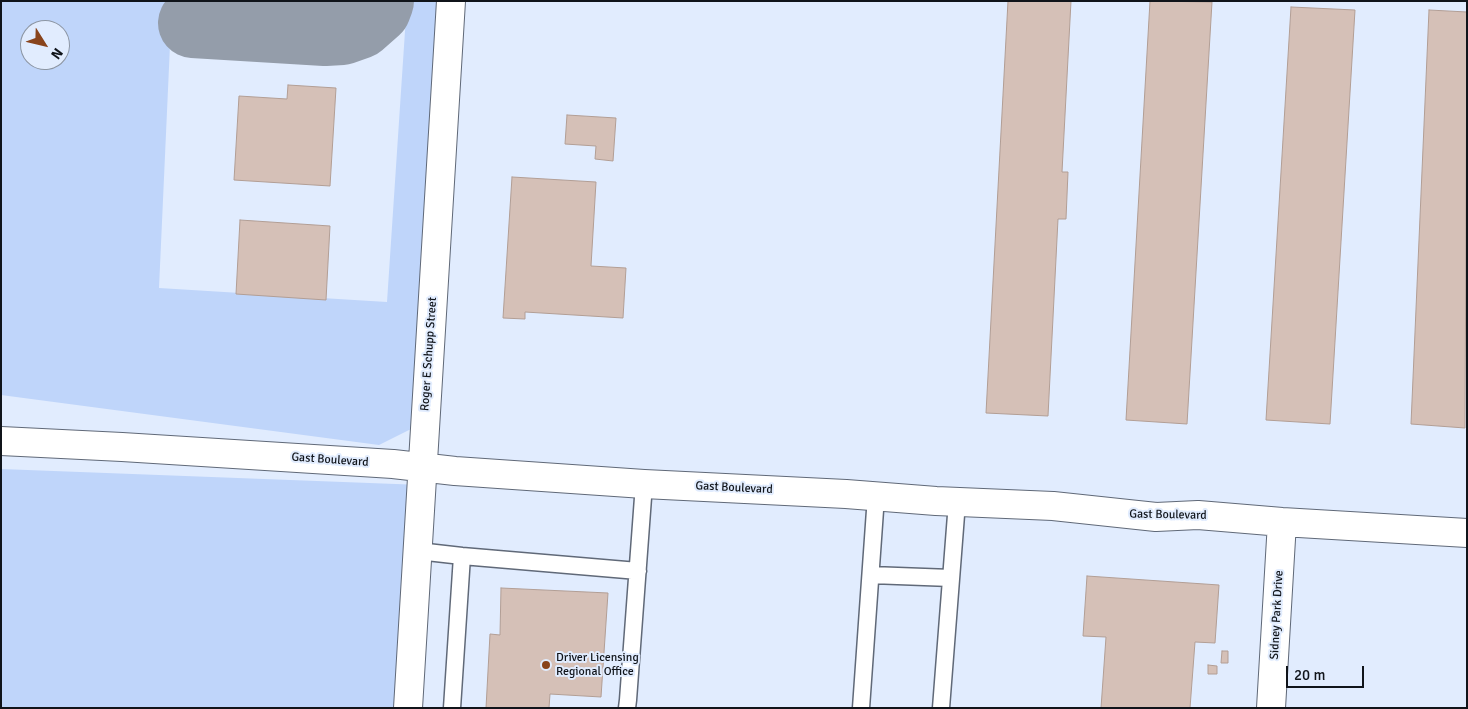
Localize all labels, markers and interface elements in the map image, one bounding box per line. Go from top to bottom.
north arrow [20,20,70,70]
text: N [47,45,66,62]
street label: Roger E Schupp Street [418,297,440,411]
street label: Gast Boulevard [291,450,369,470]
street label: Gast Boulevard [695,479,773,497]
street label: Gast Boulevard [1129,507,1207,523]
street label: Sidney Park Drive [1267,570,1287,660]
place label: Driver Licensing Regional Office [556,651,639,679]
scale bar [1288,656,1366,688]
marker: Driver Licensing Regional Office [540,659,552,671]
text: 20 m [1294,666,1325,684]

